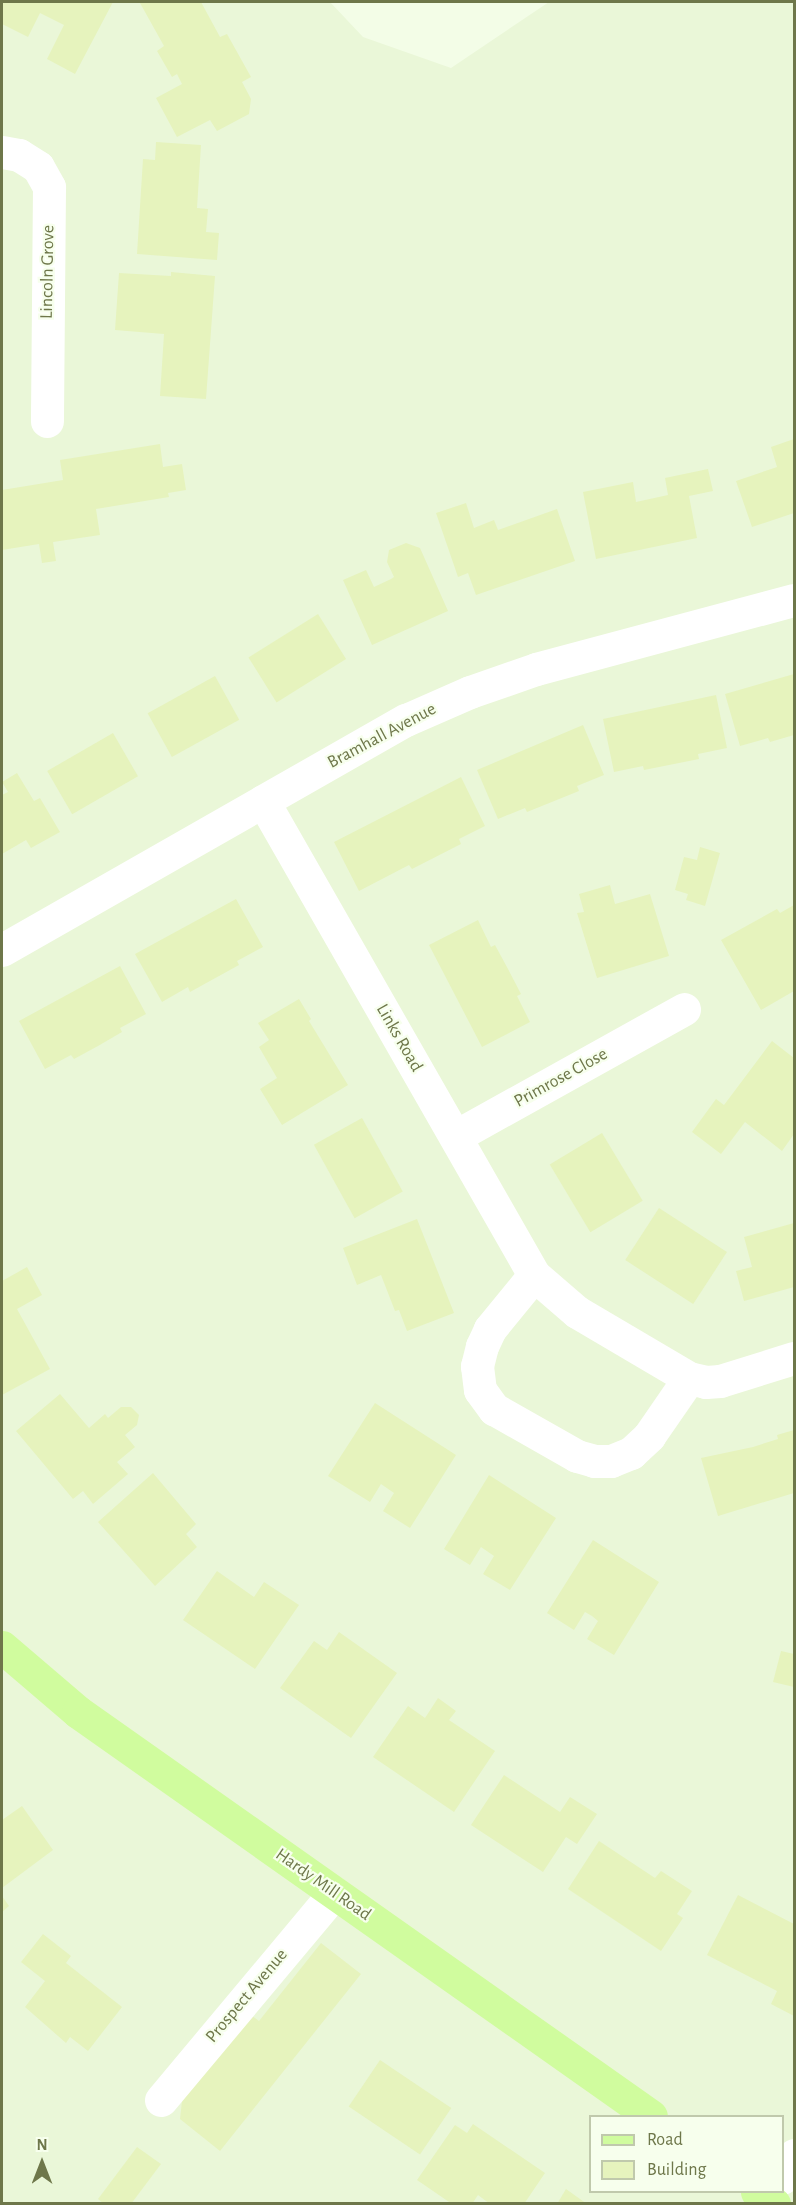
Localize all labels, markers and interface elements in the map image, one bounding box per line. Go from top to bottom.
street label: Lincoln Grove [36,225,60,319]
street label: Bramhall Avenue [324,698,440,774]
street label: Links Road [371,1000,427,1076]
street label: Primrose Close [510,1043,612,1113]
street label: Hardy Mill Road [271,1844,375,1926]
street label: Prospect Avenue [201,1945,293,2047]
legend [589,2115,784,2193]
text: Road [647,2131,683,2149]
north arrow [12,2133,72,2193]
text: N [36,2137,48,2153]
text: Building [647,2161,706,2179]

